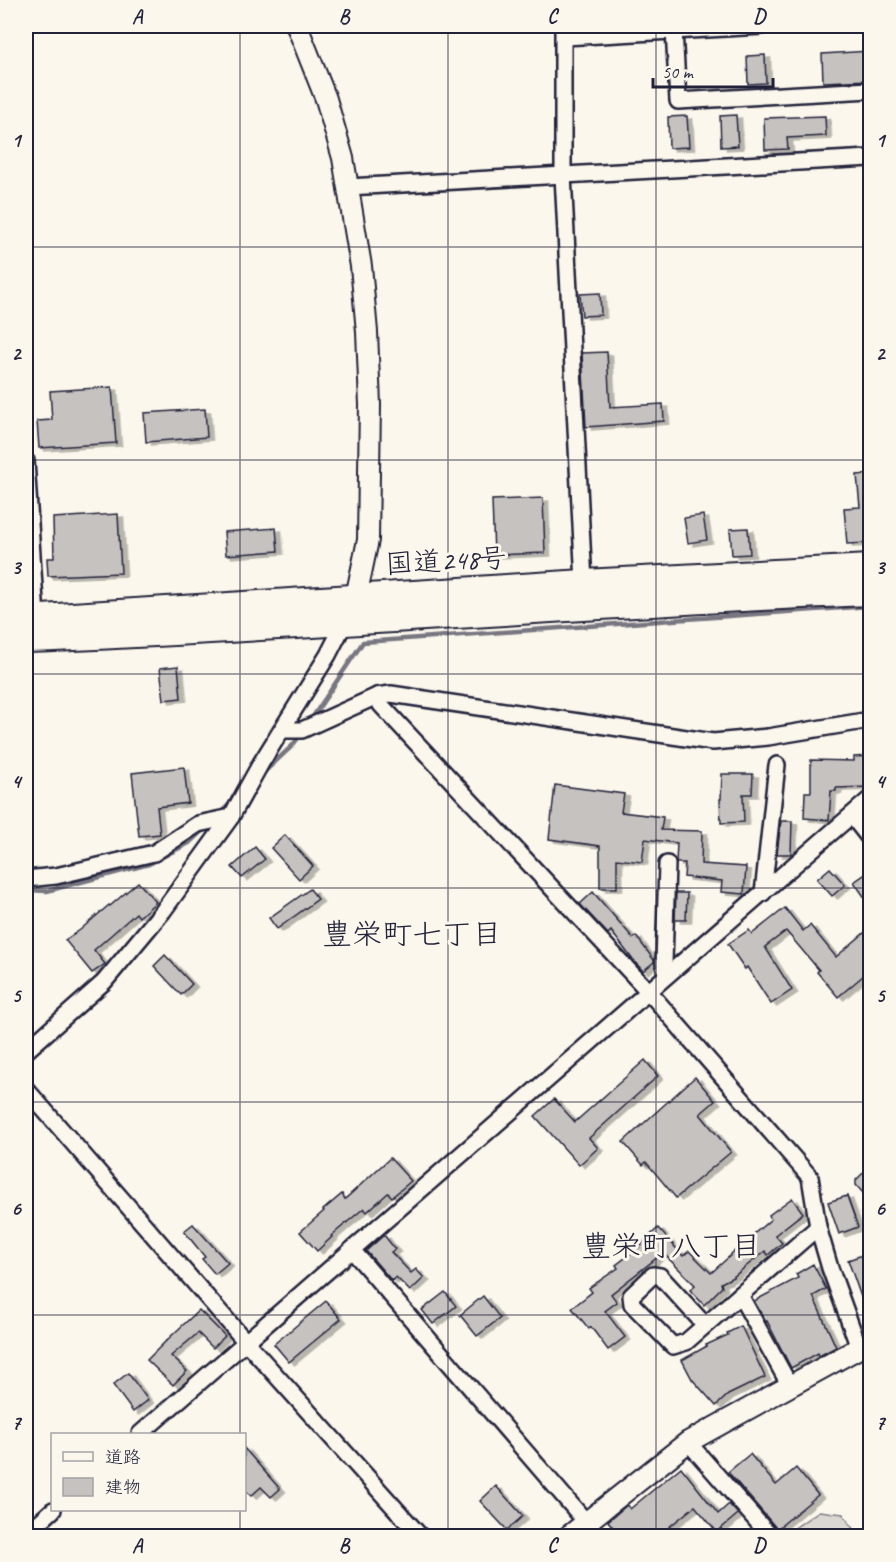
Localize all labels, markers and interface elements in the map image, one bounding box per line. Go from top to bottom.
text: A [132,4,144,29]
text: B [339,4,351,29]
text: C [547,4,559,29]
text: D [753,4,767,29]
scale bar [653,51,773,89]
text: 50 m [662,61,695,83]
text: 1 [12,128,23,153]
text: 1 [876,128,887,153]
text: 2 [12,341,23,366]
text: 2 [876,341,887,366]
street label: 国道248号 [384,540,508,581]
text: 3 [12,555,23,580]
text: 3 [876,555,887,580]
text: 4 [12,769,24,794]
text: 4 [876,769,888,794]
district label: 豊栄町七丁目 [322,915,502,953]
text: 5 [12,983,23,1008]
text: 5 [876,983,887,1008]
text: 6 [11,1196,22,1221]
text: 6 [875,1196,886,1221]
district label: 豊栄町八丁目 [581,1227,761,1265]
text: 7 [12,1410,23,1435]
text: 7 [876,1410,887,1435]
legend [51,1433,246,1511]
text: 道路 [105,1446,141,1468]
text: 建物 [105,1476,141,1498]
text: A [132,1533,144,1558]
text: B [339,1533,351,1558]
text: C [547,1533,559,1558]
text: D [753,1533,767,1558]

